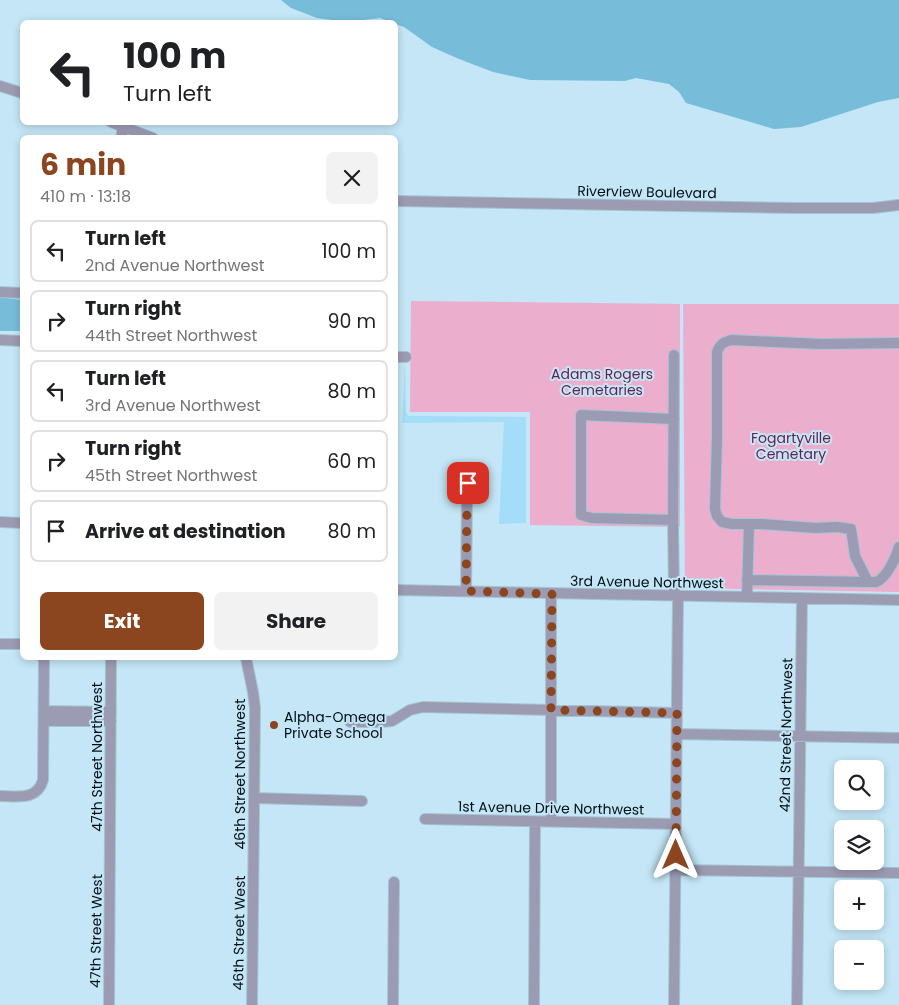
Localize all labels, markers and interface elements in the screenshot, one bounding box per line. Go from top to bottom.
text: 100 m [123,31,226,80]
icon: left [40,40,105,105]
text: Turn left [123,78,211,109]
text: 6 min [40,143,126,186]
button: close [326,152,378,204]
street label: Riverview Boulevard [577,181,717,203]
text: 410 m · 13:18 [40,185,131,208]
text: Turn left [85,225,166,252]
icon: left [42,237,70,265]
text: 100 m [321,238,376,265]
text: 2nd Avenue Northwest [85,254,265,277]
text: Turn right [85,295,181,322]
icon: right [42,307,70,335]
text: 90 m [327,308,376,335]
text: 44th Street Northwest [85,324,257,347]
park label: Adams Rogers Cemetaries [551,364,653,400]
text: Turn left [85,365,166,392]
icon: left [42,377,70,405]
text: 80 m [327,378,376,405]
text: 3rd Avenue Northwest [85,394,261,417]
park label: Fogartyville Cemetary [751,428,831,464]
text: Turn right [85,435,181,462]
icon: right [42,447,70,475]
text: 60 m [327,448,376,475]
pin [447,462,489,504]
text: 45th Street Northwest [85,464,257,487]
icon: arrive [454,469,482,497]
icon: arrive [42,517,70,545]
text: Arrive at destination [85,518,286,545]
text: 80 m [327,518,376,545]
street label: 3rd Avenue Northwest [570,571,724,593]
button: Exit [40,592,204,650]
button: Share [214,592,378,650]
street label: 42nd Street Northwest [775,658,797,812]
street label: 47th Street Northwest [87,682,107,832]
street label: 46th Street Northwest [230,699,250,849]
place label: Alpha-Omega Private School [284,707,386,743]
marker: Alpha-Omega Private School [268,719,280,731]
map controls [834,760,884,990]
button: search [834,760,884,810]
street label: 1st Avenue Drive Northwest [458,796,644,820]
button: layers [834,820,884,870]
position arrow [649,828,701,880]
street label: 47th Street West [85,874,107,988]
street label: 46th Street West [228,875,250,991]
button: + [834,880,884,930]
button: − [834,940,884,990]

